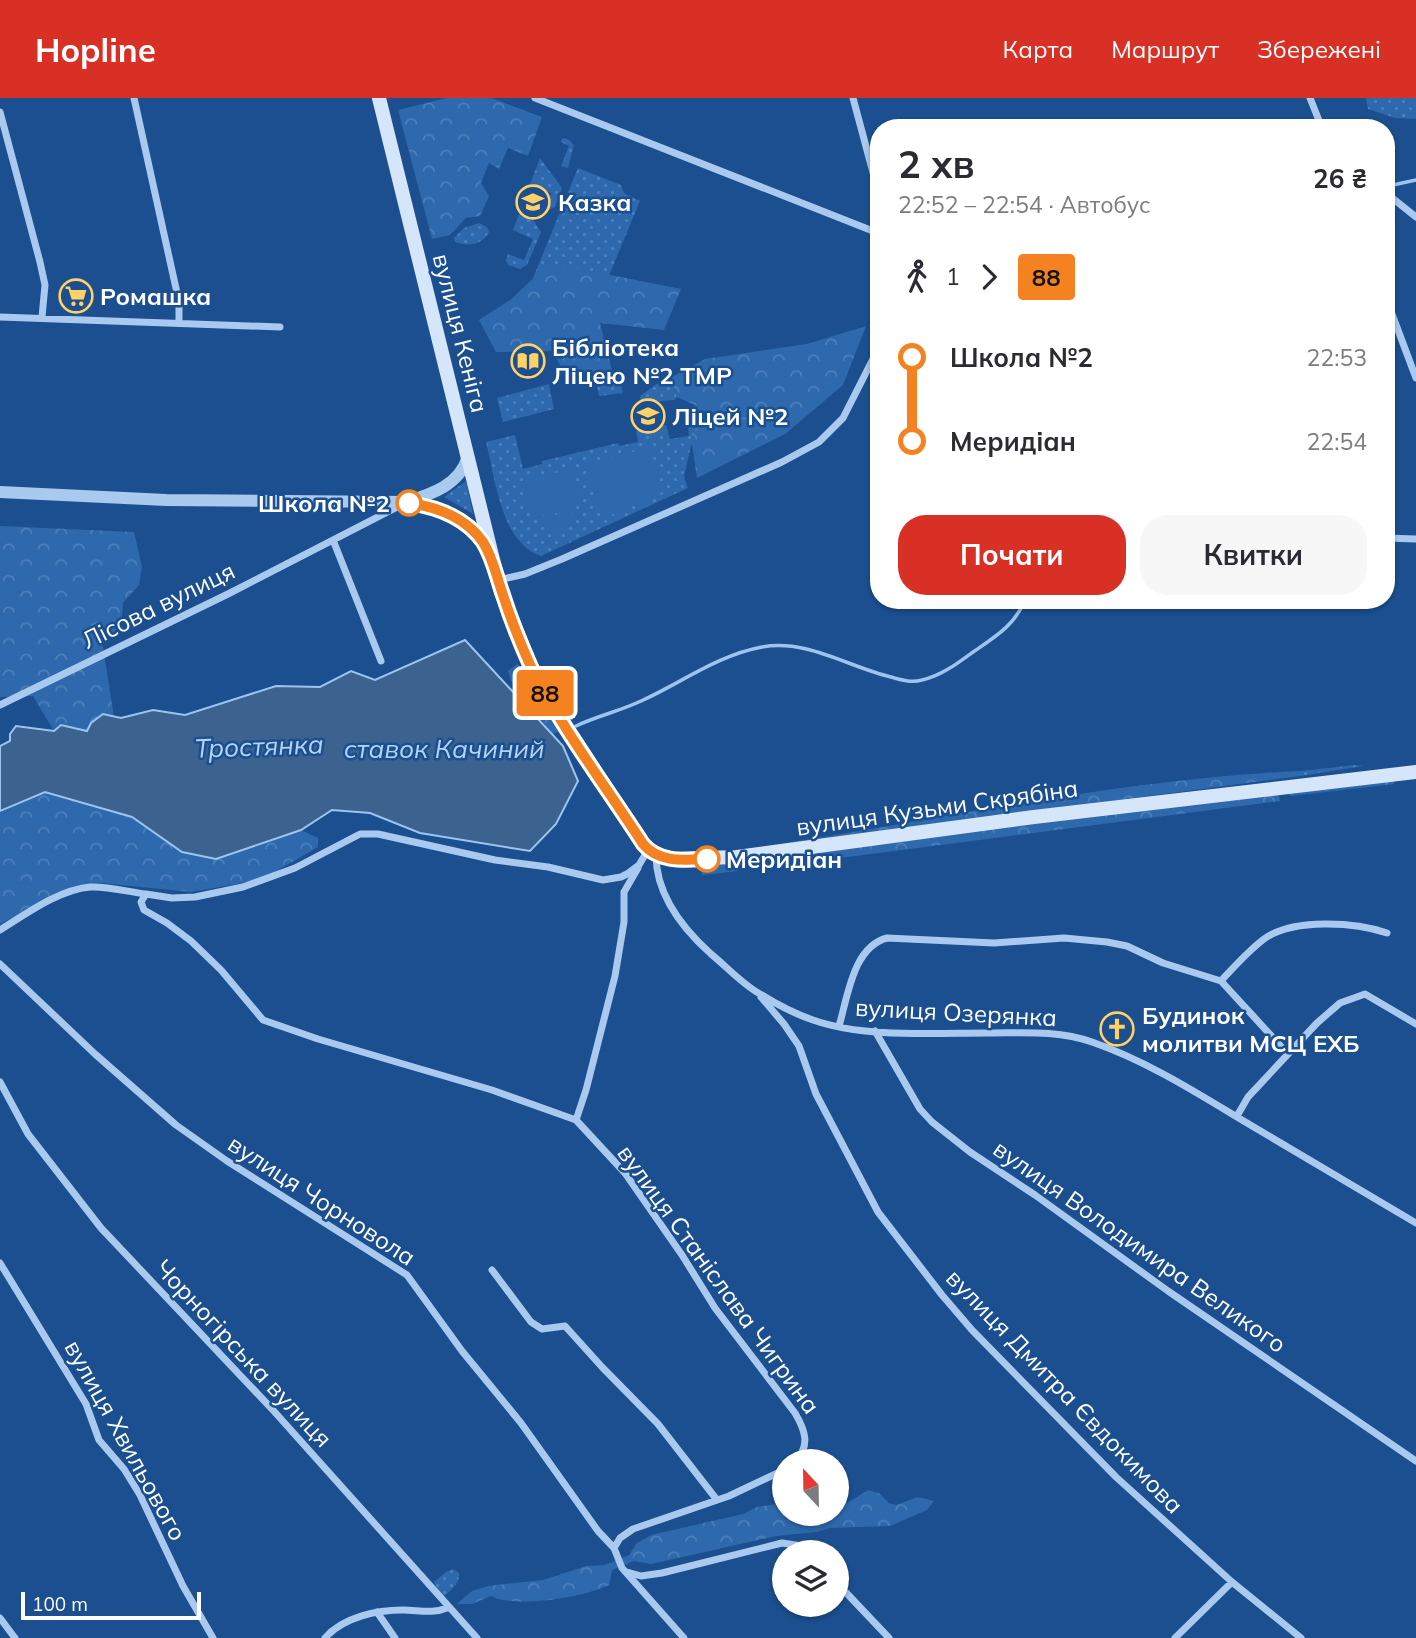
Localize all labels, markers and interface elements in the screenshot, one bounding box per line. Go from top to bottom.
text: Hopline [35,29,156,70]
text: Карта [1003,34,1073,64]
text: Маршрут [1111,34,1219,64]
text: Збережені [1257,34,1381,64]
text: 2 хв [898,140,975,188]
text: 26 ₴ [1313,162,1367,195]
school or university icon: Казка [514,183,552,221]
place label: Казка [558,187,631,217]
text: 22:52 – 22:54 · Автобус [898,190,1151,219]
street label: вулиця Кеніга [427,250,495,416]
icon: walk [898,258,936,296]
icon: forward [970,258,1008,296]
text: 1 [946,262,960,291]
text: 88 [1032,262,1061,292]
supermarket icon: Ромашка [57,277,95,315]
place label: Ромашка [100,281,211,311]
place label: Бібліотека Ліцею №2 ТМР [552,332,732,390]
text: Школа №2 [950,341,1093,374]
library icon: Бібліотека Ліцею №2 ТМР [509,342,547,380]
text: 22:53 [1307,343,1367,372]
school or university icon: Ліцей №2 [629,397,667,435]
place label: Ліцей №2 [672,401,788,431]
text: Меридіан [950,425,1076,458]
text: 22:54 [1307,427,1367,456]
place label: Школа №2 [258,488,390,518]
marker: Школа №2 [396,490,422,516]
button: Почати [898,515,1126,595]
button: Квитки [1140,515,1367,595]
street label: Лісова вулиця [77,555,239,655]
line badge: 88 [514,670,576,716]
text: 88 [531,678,559,708]
water label: Тростянка [194,727,324,765]
water label: ставок Качиний [344,732,544,765]
street label: вулиця Кузьми Скрябіна [794,772,1080,842]
place label: Меридіан [726,844,842,874]
marker: Меридіан [694,846,720,872]
street label: вулиця Озерянка [854,992,1058,1032]
place label: Будинок молитви МСЦ ЕХБ [1142,1000,1360,1058]
church icon: Будинок молитви МСЦ ЕХБ [1098,1010,1136,1048]
street label: вулиця Чорновола [223,1128,421,1272]
street label: вулиця Володимира Великого [988,1133,1292,1359]
street label: вулиця Станіслава Чигрина [611,1139,827,1419]
street label: Чорногірська вулиця [149,1253,339,1453]
street label: вулиця Дмитра Євдокимова [940,1262,1190,1520]
street label: вулиця Хвильового [58,1334,194,1546]
north arrow [772,1449,849,1526]
map controls [772,1449,849,1617]
button: layers [772,1540,849,1617]
scale bar [21,1589,201,1621]
text: 100 m [32,1592,88,1616]

